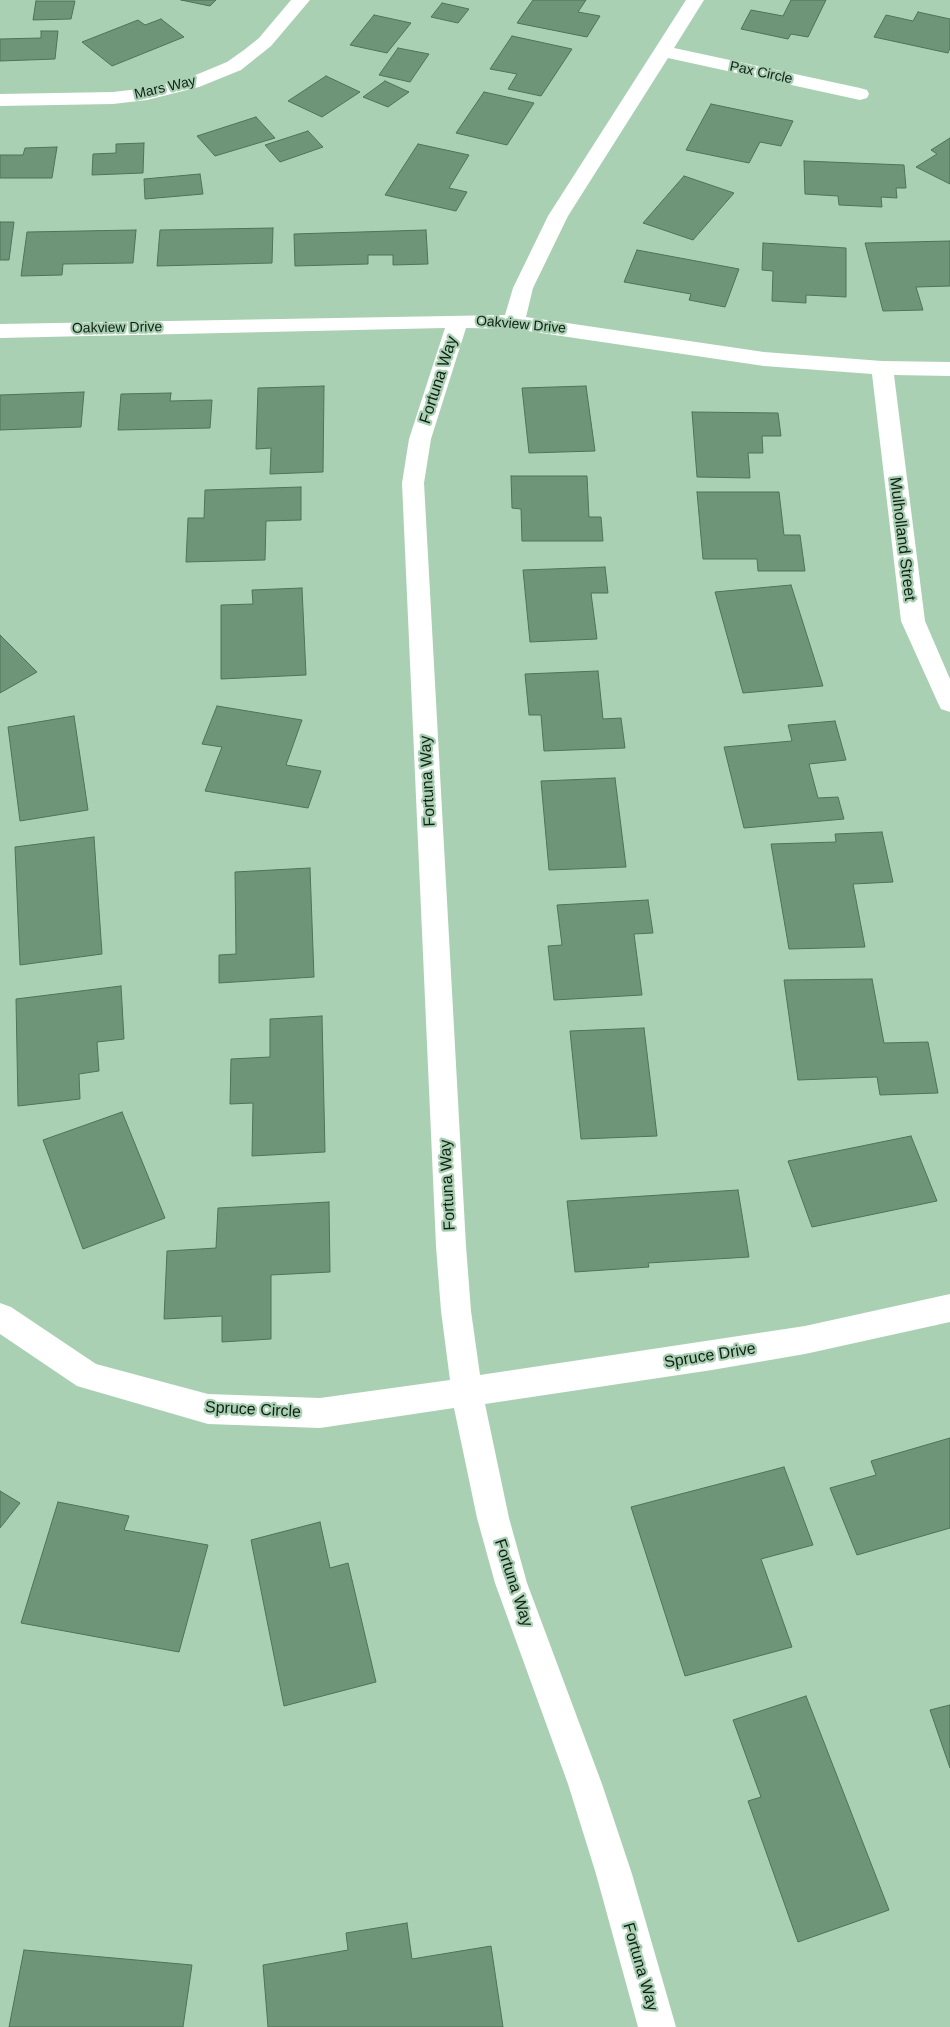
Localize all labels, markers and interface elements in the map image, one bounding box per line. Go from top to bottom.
street label: Pax Circle [728,58,794,88]
street label: Mars Way [133,73,197,103]
street label: Oakview Drive [475,313,567,337]
street label: Oakview Drive [72,319,162,337]
street label: Fortuna Way [416,334,462,426]
street label: Mulholland Street [885,476,919,602]
street label: Fortuna Way [416,735,440,827]
street label: Fortuna Way [436,1139,460,1231]
street label: Spruce Drive [663,1339,757,1373]
street label: Spruce Circle [205,1398,301,1422]
street label: Fortuna Way [490,1537,536,1629]
street label: Fortuna Way [618,1921,662,2013]

